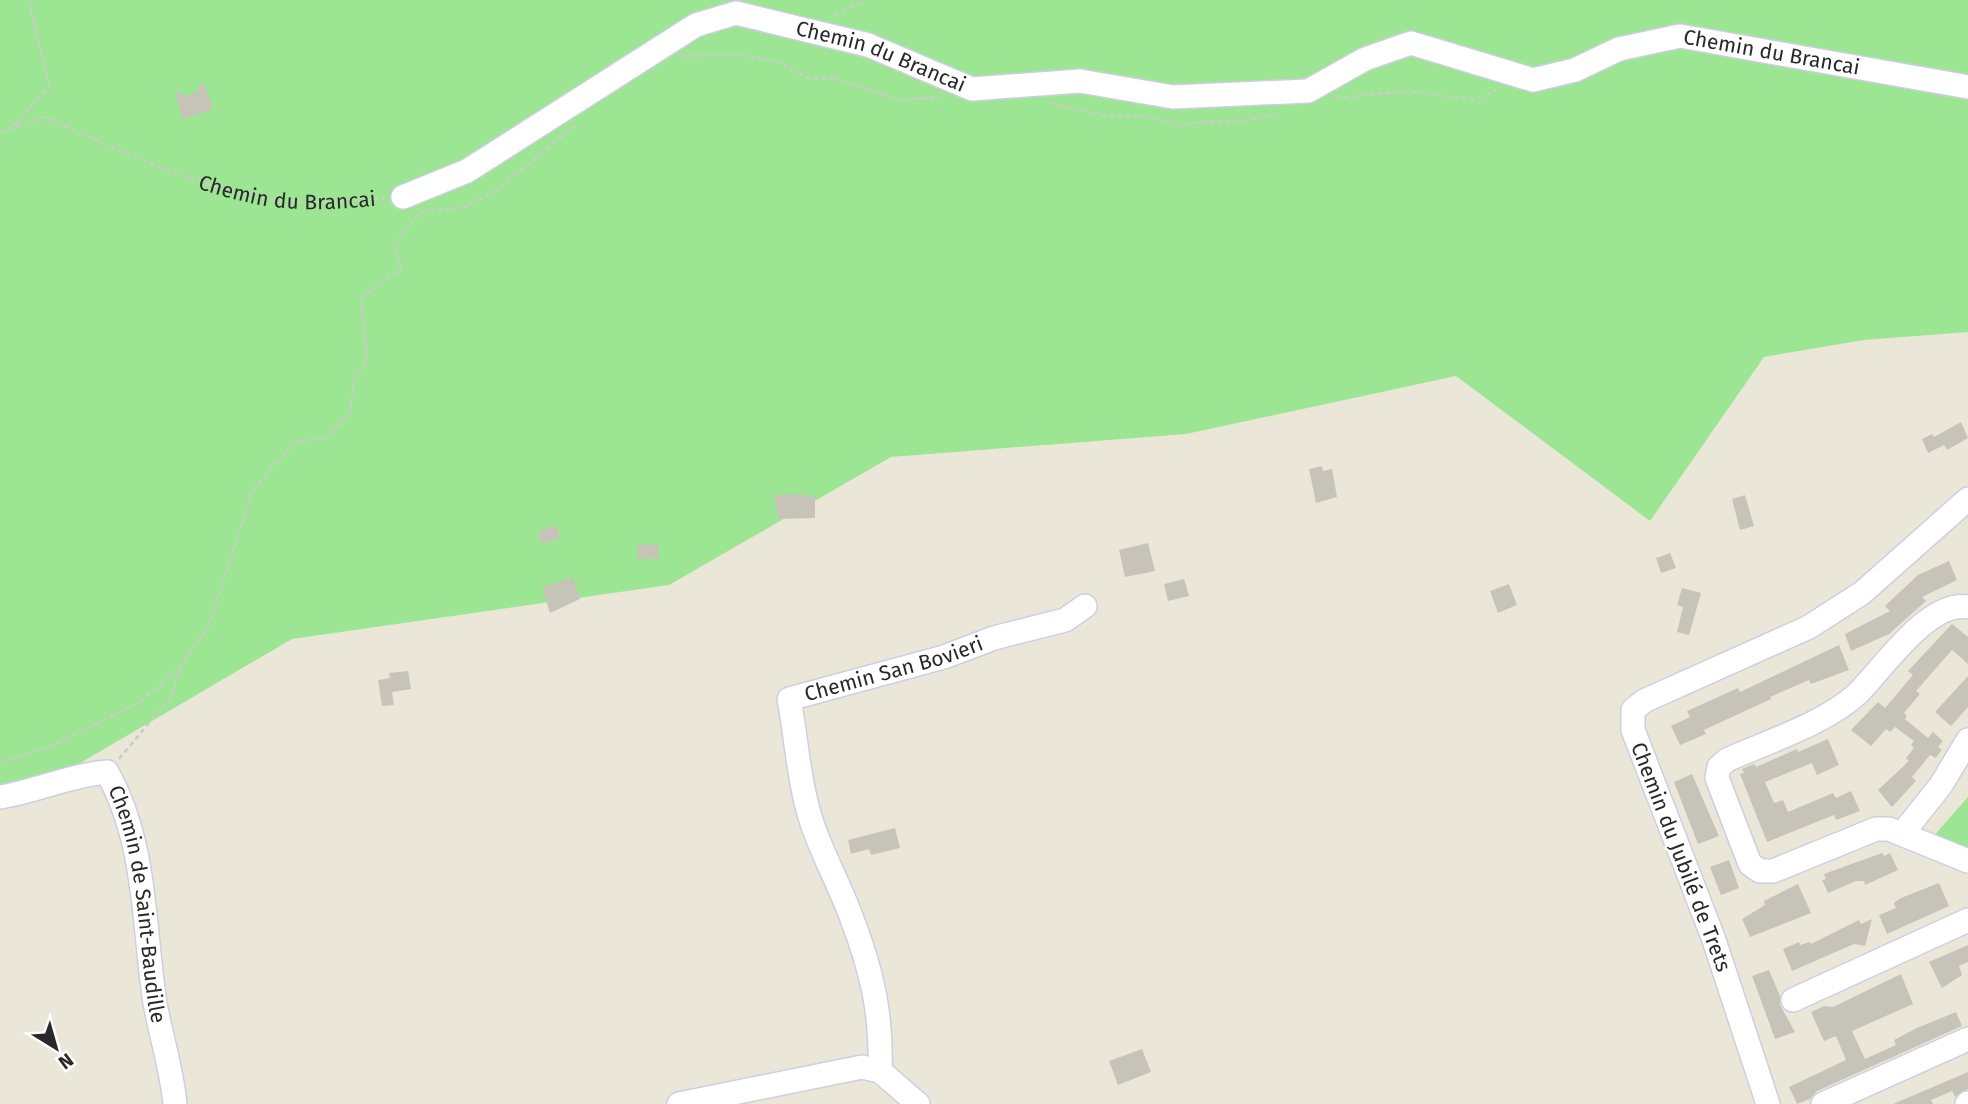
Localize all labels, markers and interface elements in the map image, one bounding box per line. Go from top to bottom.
street label: Chemin du Brancai [793,15,970,98]
street label: Chemin du Brancai [1682,24,1862,81]
street label: Chemin du Brancai [195,169,377,215]
street label: Chemin San Bovieri [802,630,987,707]
street label: Chemin du Jubilé de Trets [1625,739,1737,976]
street label: Chemin de Saint-Baudille [103,781,172,1026]
north arrow [21,1013,91,1083]
text: N [54,1048,78,1074]

